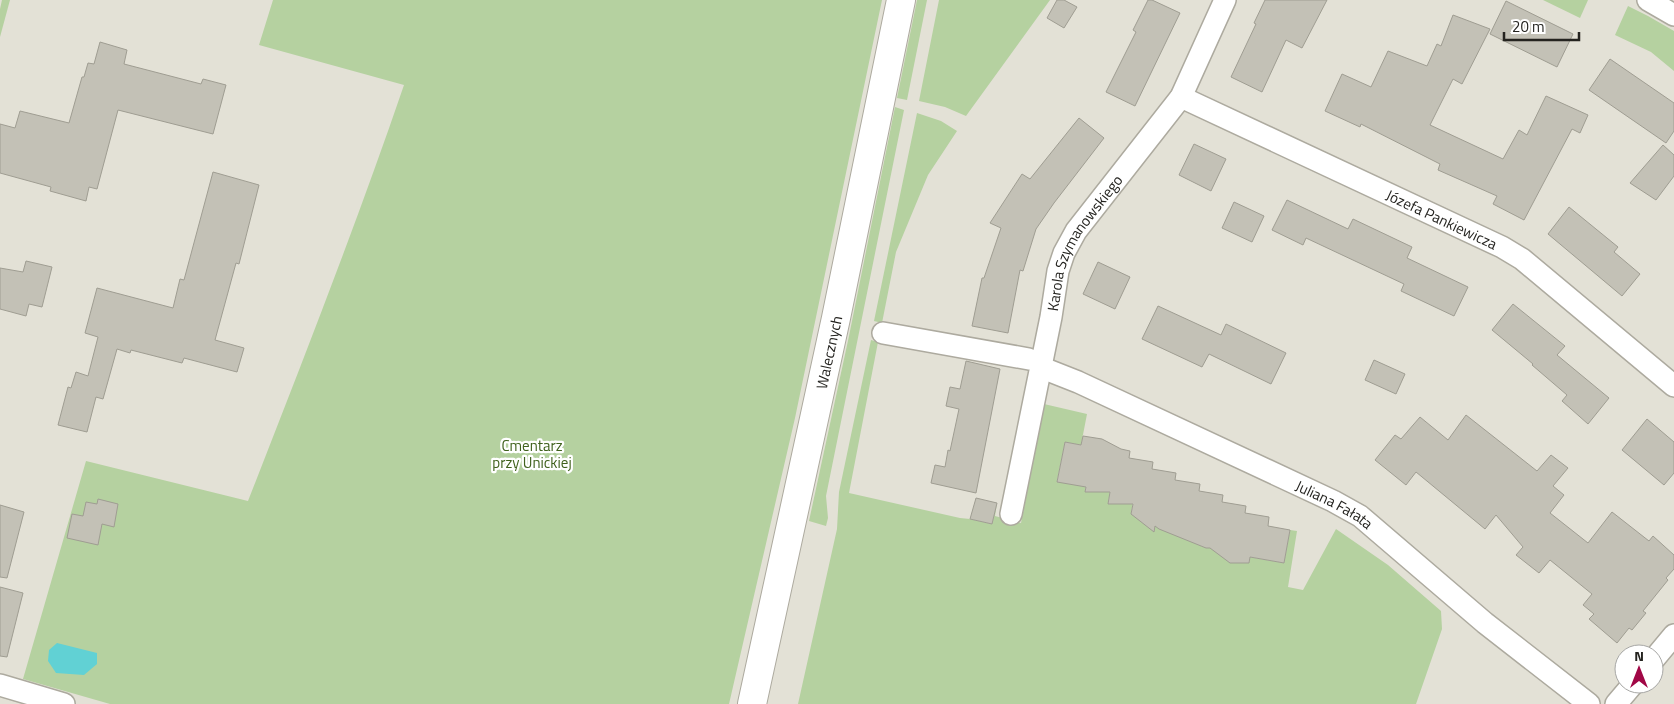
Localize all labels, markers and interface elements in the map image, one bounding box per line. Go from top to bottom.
scale bar [1504,10,1579,42]
text: 20 m [1512,15,1545,38]
street label: Karola Szymanowskiego [1041,169,1128,313]
street label: Józefa Pankiewicza [1383,183,1502,255]
street label: Walecznych [809,313,848,391]
park label: Cmentarz przy Unickiej [492,434,572,474]
street label: Juliana Fałata [1292,474,1379,535]
north arrow [1614,644,1664,694]
text: N [1634,645,1644,666]

